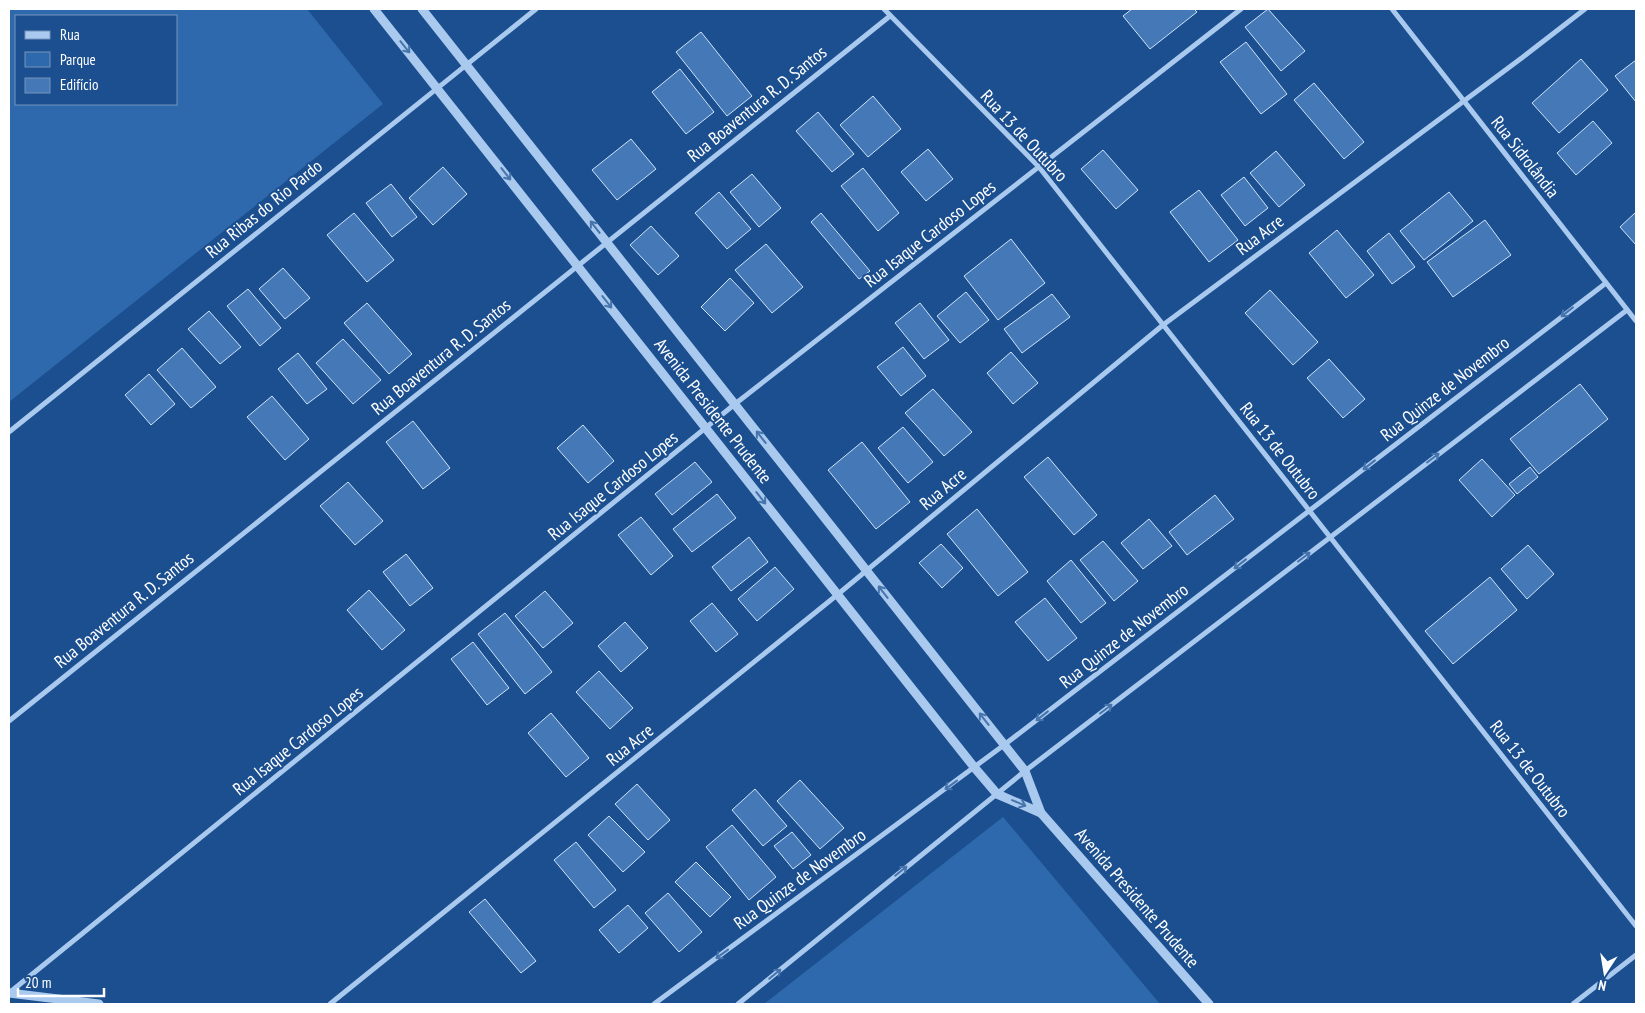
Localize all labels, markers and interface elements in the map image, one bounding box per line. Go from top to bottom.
legend [15,15,178,105]
text: Rua [60,25,80,44]
one-way arrow [400,40,411,53]
street label: Rua Boaventura R. D. Santos [682,40,831,167]
text: Parque [60,50,96,69]
text: Edifício [60,75,98,94]
street label: Rua 13 de Outubro [976,85,1073,187]
street label: Rua Sidrolândia [1486,111,1565,202]
street label: Rua Ribas do Rio Pardo [201,154,327,263]
one-way arrow [501,167,511,181]
street label: Rua Isaque Cardoso Lopes [859,175,1000,292]
street label: Rua Acre [1231,209,1288,260]
one-way arrow [589,221,600,234]
street label: Rua Boaventura R. D. Santos [366,293,515,420]
one-way arrow [601,295,612,308]
one-way arrow [1561,307,1574,318]
street label: Rua Quinze de Novembro [1376,331,1514,446]
street label: Avenida Presidente Prudente [650,334,777,488]
street label: Rua 13 de Outubro [1235,397,1326,504]
street label: Rua Isaque Cardoso Lopes [543,426,682,545]
one-way arrow [755,430,766,443]
one-way arrow [1426,453,1439,464]
one-way arrow [1363,459,1376,470]
street label: Rua Acre [915,462,971,515]
one-way arrow [756,491,767,504]
street label: Rua Boaventura R. D. Santos [49,546,198,673]
one-way arrow [1297,552,1311,562]
one-way arrow [1233,559,1247,569]
street label: Rua Quinze de Novembro [1055,578,1193,693]
one-way arrow [878,586,889,599]
street label: Rua Isaque Cardoso Lopes [228,681,367,800]
one-way arrow [1099,704,1112,715]
one-way arrow [1036,711,1049,722]
one-way arrow [978,713,989,726]
street label: Rua 13 de Outubro [1485,715,1576,822]
street label: Rua Acre [601,719,658,771]
one-way arrow [944,780,958,790]
one-way arrow [1011,799,1026,809]
street label: Rua Quinze de Novembro [729,823,870,934]
street label: Avenida Presidente Prudente [1070,823,1204,972]
one-way arrow [895,865,908,877]
north arrow [1580,948,1630,998]
one-way arrow [715,949,729,959]
scale bar [18,966,104,998]
one-way arrow [769,968,782,979]
text: 20 m [25,973,51,992]
text: N [1597,976,1608,995]

